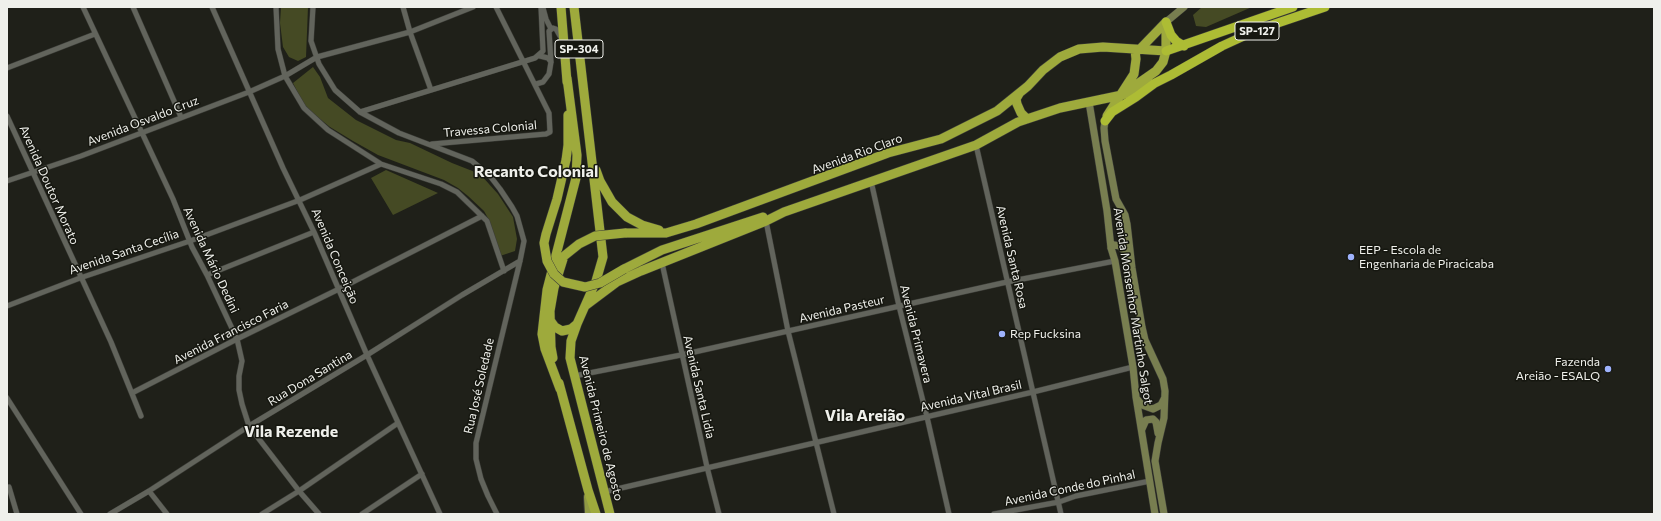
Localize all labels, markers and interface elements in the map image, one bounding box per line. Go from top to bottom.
road number: SP-127 [1235,22,1279,40]
road number: SP-304 [555,40,603,58]
street label: Avenida Osvaldo Cruz [85,93,201,149]
street label: Travessa Colonial [442,118,538,140]
street label: Avenida Doutor Morato [16,123,82,247]
street label: Avenida Rio Claro [810,131,904,177]
district label: Recanto Colonial [474,162,598,182]
street label: Avenida Santa Rosa [993,204,1031,310]
street label: Avenida Mário Dedini [180,205,242,315]
street label: Avenida Conceição [308,206,362,306]
street label: Avenida Monsenhor Martinho Salgot [1110,206,1156,406]
street label: Avenida Santa Cecília [67,226,181,278]
place label: EEP - Escola de Engenharia de Piracicaba [1359,243,1494,271]
marker: EEP - Escola de Engenharia de Piracicaba [1346,252,1356,262]
street label: Avenida Primavera [897,283,935,385]
street label: Avenida Pasteur [798,292,886,326]
street label: Avenida Francisco Faria [171,297,291,367]
place label: Rep Fucksina [1010,327,1081,341]
marker: Rep Fucksina [997,329,1007,339]
street label: Avenida Santa Lidia [680,334,718,440]
street label: Rua José Soledade [461,337,497,435]
street label: Rua Dona Santina [265,347,355,409]
street label: Avenida Primeiro de Agosto [576,354,626,502]
place label: Fazenda Areião - ESALQ [1516,355,1600,383]
marker: Fazenda Areião - ESALQ [1603,364,1613,374]
street label: Avenida Vital Brasil [919,377,1023,415]
district label: Vila Areião [825,406,905,426]
district label: Vila Rezende [244,422,338,442]
street label: Avenida Conde do Pinhal [1003,467,1137,509]

